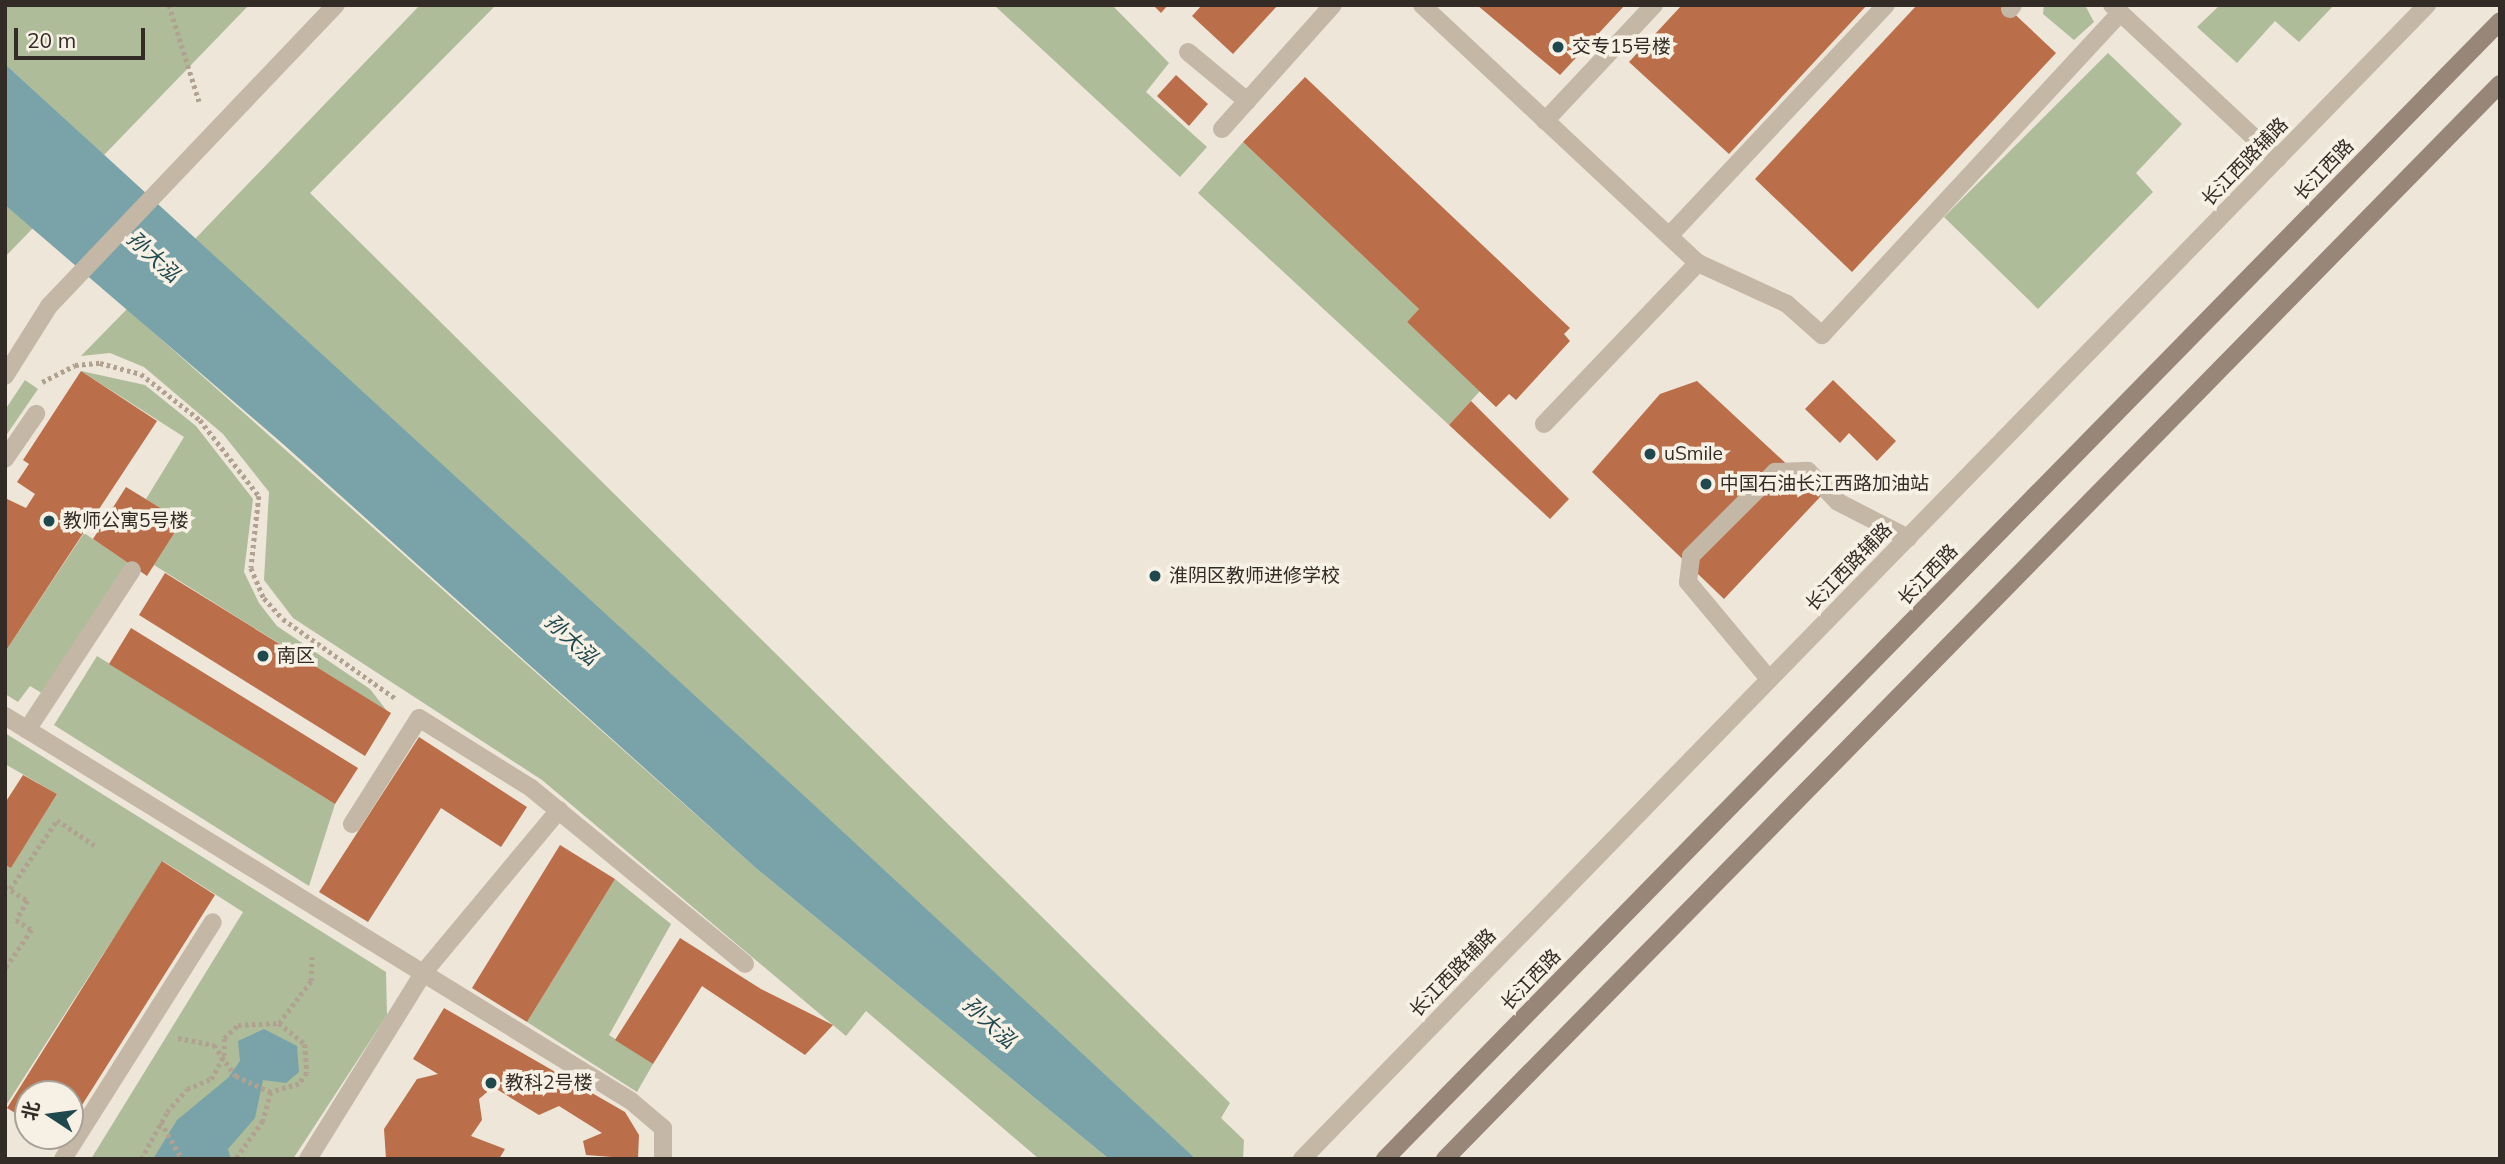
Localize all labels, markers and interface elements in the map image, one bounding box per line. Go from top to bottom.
scale bar [18,14,149,58]
text: 20 m [27,27,76,53]
place label: 交专15号楼 [1572,36,1671,58]
marker: 交专15号楼 [1550,39,1566,55]
street label: 长江西路辅路 [2197,113,2293,211]
street label: 长江西路 [2289,135,2359,205]
water label: 孙大泓 [122,225,186,287]
place label: uSmile [1664,443,1723,465]
marker: uSmile [1642,446,1658,462]
place label: 中国石油长江西路加油站 [1720,473,1929,495]
marker: 中国石油长江西路加油站 [1698,476,1714,492]
place label: 教师公寓5号楼 [63,510,188,532]
marker: 教师公寓5号楼 [41,513,57,529]
street label: 长江西路辅路 [1801,518,1897,616]
street label: 长江西路 [1893,540,1963,610]
place label: 淮阴区教师进修学校 [1169,565,1340,587]
marker: 淮阴区教师进修学校 [1147,568,1163,584]
water label: 孙大泓 [540,608,604,670]
place label: 南区 [277,645,315,667]
marker: 南区 [255,648,271,664]
street label: 长江西路辅路 [1405,924,1501,1022]
street label: 长江西路 [1496,945,1566,1015]
water label: 孙大泓 [958,991,1022,1053]
place label: 教科2号楼 [505,1072,592,1094]
marker: 教科2号楼 [483,1075,499,1091]
north arrow [14,1080,84,1150]
text: 北 [17,1099,44,1123]

